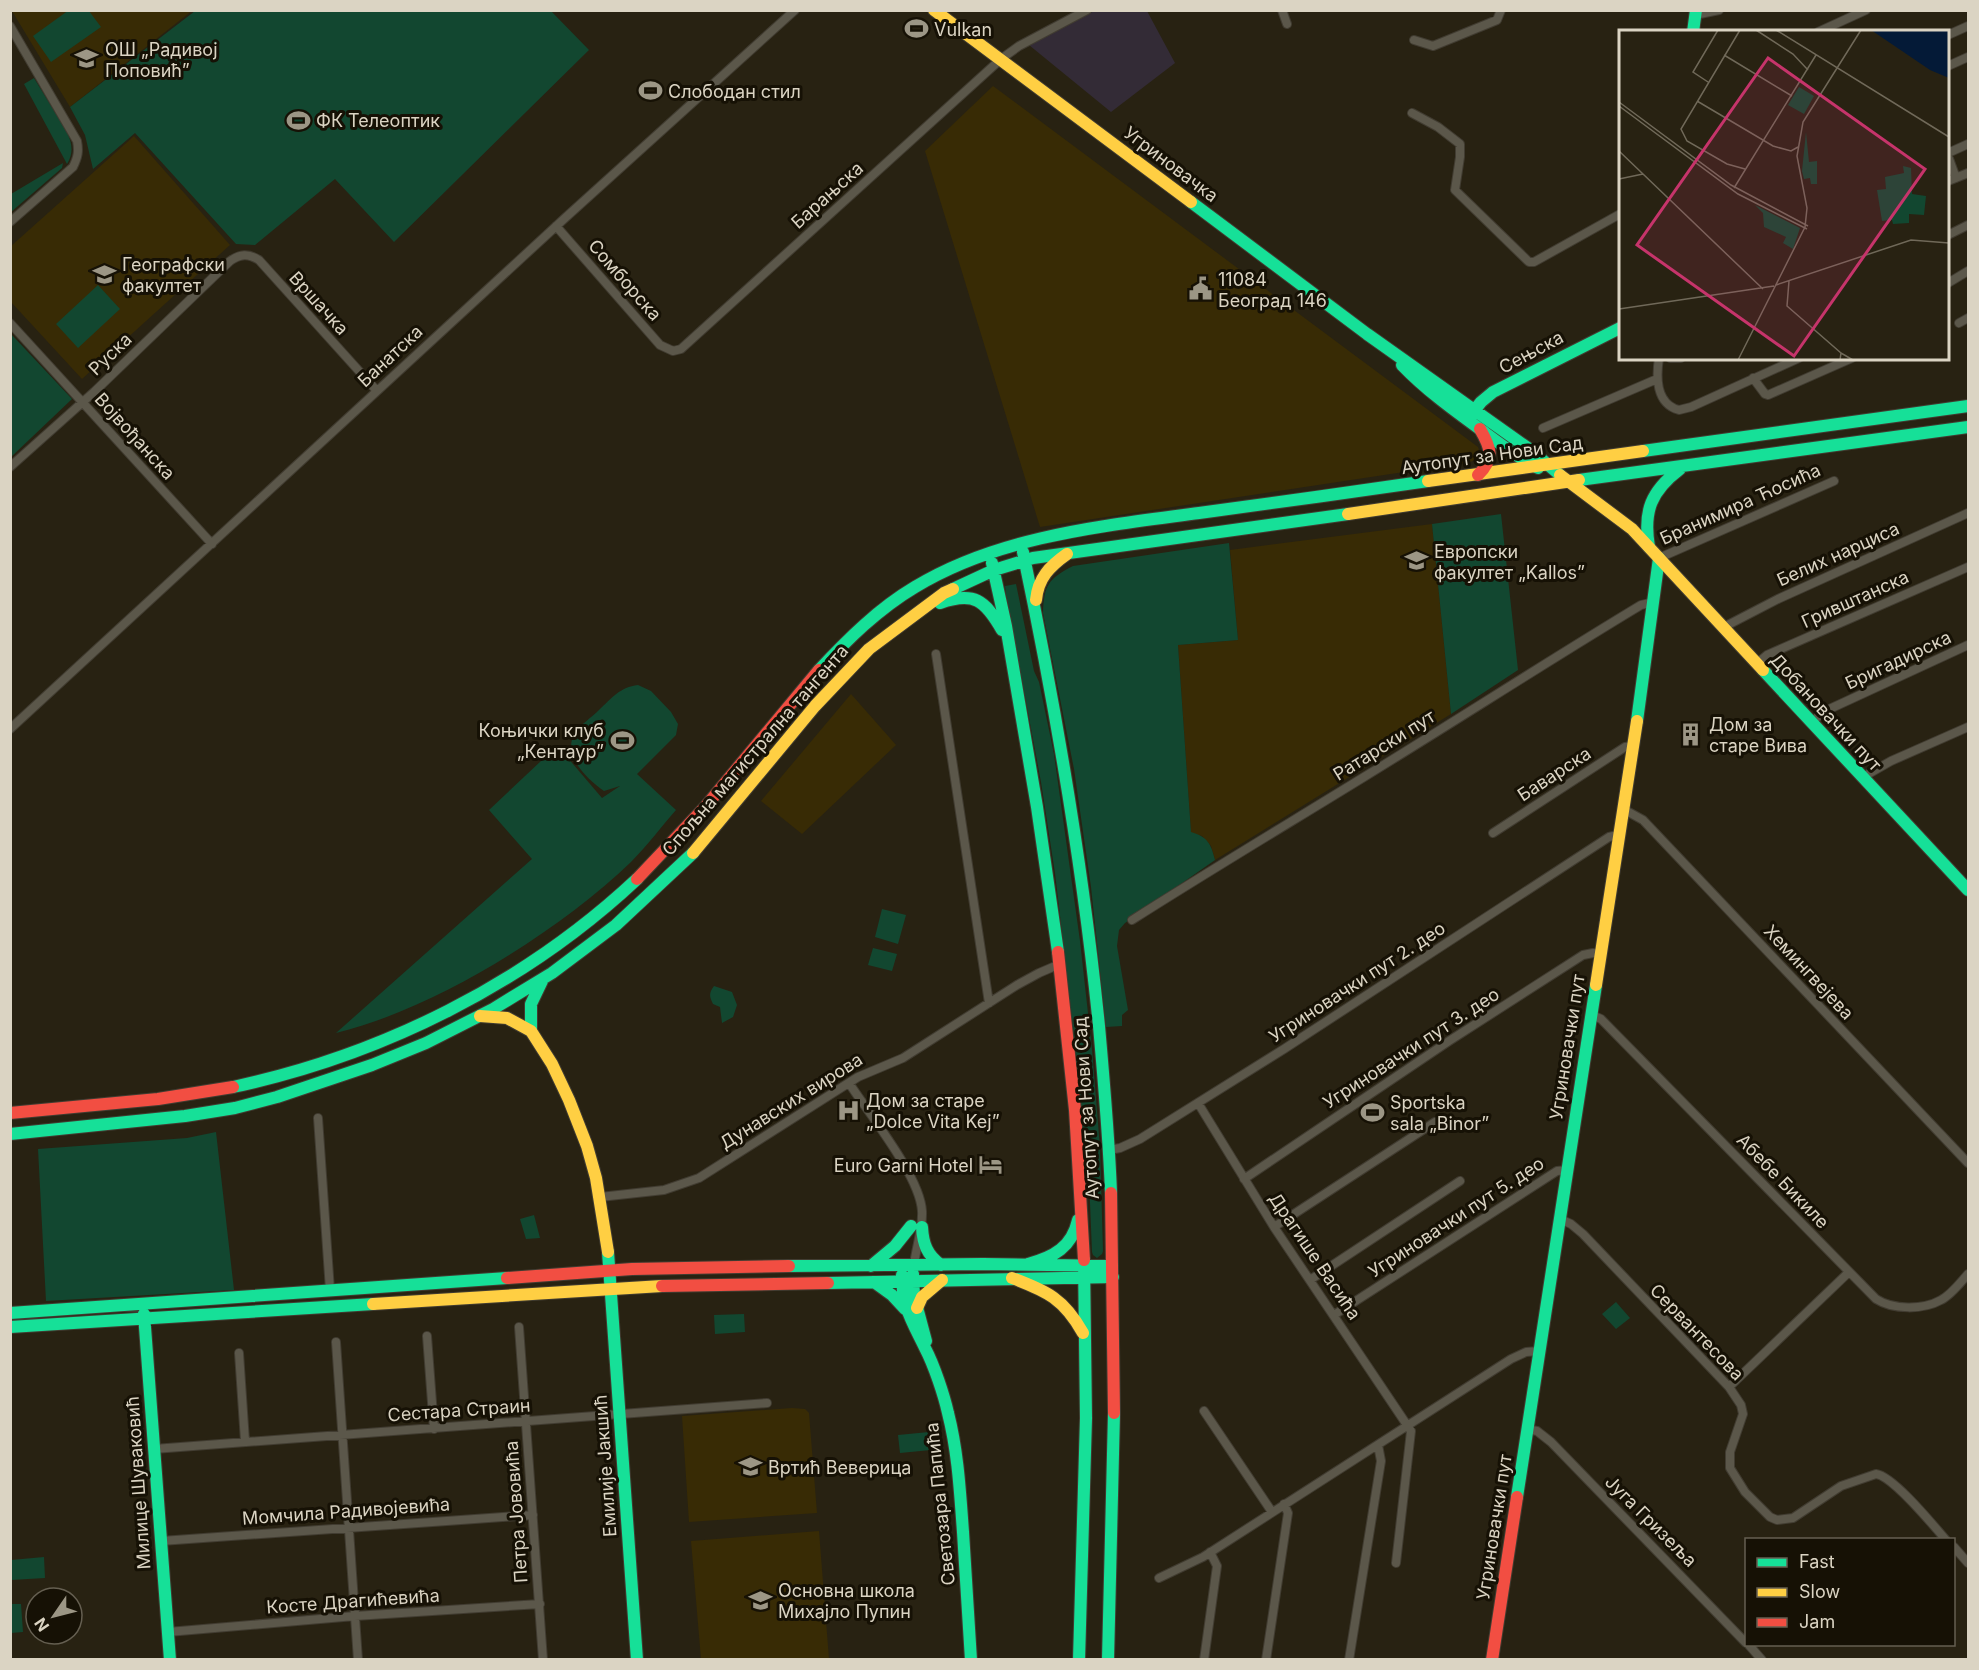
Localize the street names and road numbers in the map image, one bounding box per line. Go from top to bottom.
street label: Угриновачка [1120,122,1222,206]
street label: Барањска [787,157,867,233]
street label: Сомборска [584,235,666,325]
street label: Вршачка [285,267,353,339]
street label: Банатска [353,321,427,391]
street label: Сењска [1495,326,1567,378]
street label: Руска [84,329,136,379]
street label: Војвођанска [91,388,179,484]
street label: Аутопут за Нови Сад [1400,432,1584,478]
street label: Бранимира Ћосића [1656,459,1824,549]
street label: Белих нарциса [1774,518,1902,590]
street label: Гривштанска [1798,566,1912,632]
street label: Бригадирска [1842,626,1954,694]
street label: Спољна магистрална тангента [658,640,852,860]
street label: Добановачки пут [1766,649,1886,776]
street label: Ратарски пут [1329,705,1439,785]
street label: Баварска [1513,743,1595,805]
street label: Угриновачки пут 2. део [1265,917,1449,1047]
street label: Хемингвејева [1760,920,1858,1024]
street label: Угриновачки пут [1545,972,1589,1121]
street label: Угриновачки пут 3. део [1319,983,1503,1113]
street label: Аутопут за Нови Сад [1069,1016,1103,1200]
street label: Дунавских вирова [716,1049,866,1153]
street label: Абебе Бикиле [1733,1129,1833,1233]
street label: Угриновачки пут 5. део [1364,1152,1548,1282]
street label: Драгише Васића [1265,1188,1365,1324]
street label: Сервантесова [1646,1280,1748,1384]
street label: Емилије Јакшић [590,1394,620,1538]
street label: Сестара Страин [387,1395,531,1425]
street label: Милице Шуваковић [121,1396,155,1570]
street label: Светозара Папића [921,1422,959,1586]
street label: Петра Јововића [501,1440,531,1584]
street label: Угриновачки пут [1472,1452,1516,1601]
street label: Југа Гризеља [1601,1471,1701,1571]
street label: Момчила Радивојевића [241,1493,451,1529]
street label: Косте Драгићевића [266,1584,440,1618]

